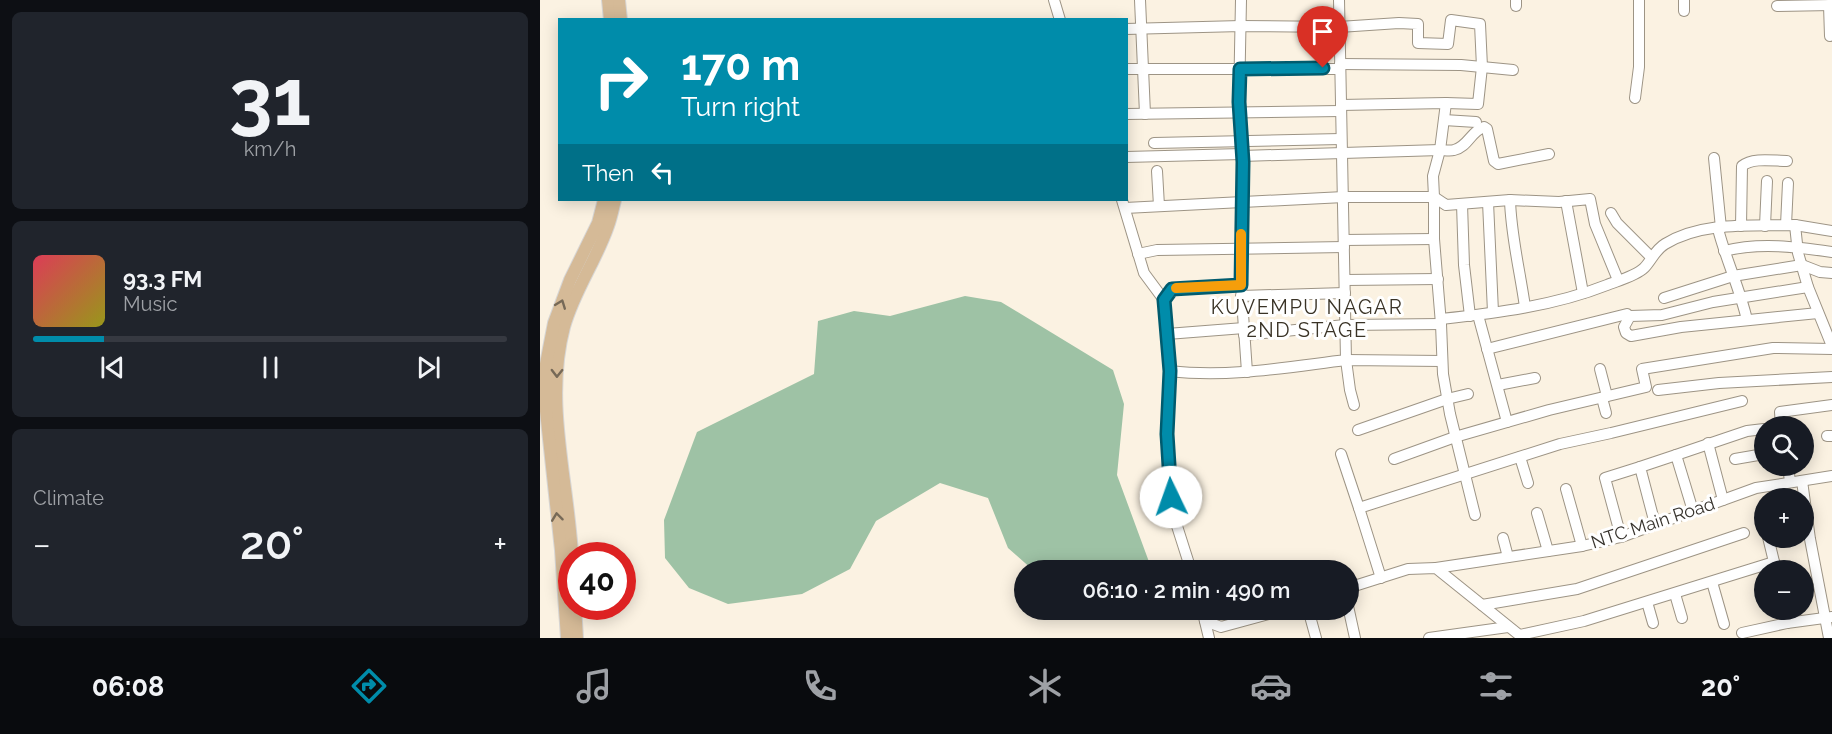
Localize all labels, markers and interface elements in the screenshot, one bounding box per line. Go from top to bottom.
pin [1297,6,1348,68]
icon: arrive [1306,15,1339,48]
text: 170 m [681,41,800,90]
icon: right [582,42,660,120]
text: 31 [229,52,311,143]
text: Turn right [681,91,800,122]
text: km/h [244,137,296,161]
icon: left [646,156,679,189]
text: Then [582,160,634,186]
text: 93.3 FM [123,266,202,292]
text: Music [123,292,177,316]
district label: KUVEMPU NAGAR 2ND STAGE [1211,295,1403,342]
one-way arrow [554,299,567,309]
icon: previous [96,351,129,384]
icon: pause [254,351,287,384]
icon: next [412,351,445,384]
one-way arrow [551,369,563,378]
map controls [1754,416,1814,620]
button: search [1754,416,1814,476]
position arrow [1139,465,1203,529]
text: Climate [33,486,104,510]
button: + [1754,488,1814,548]
street label: NTC Main Road [1588,493,1717,552]
one-way arrow [551,512,564,522]
text: 20° [240,517,304,570]
text: − [33,525,51,564]
text: + [493,525,507,564]
speed limit sign: 40 [558,542,636,620]
button: − [1754,560,1814,620]
text: 06:10 · 2 min · 490 m [1083,577,1290,603]
icon: directions [348,665,390,707]
icon: music [573,665,615,707]
icon: phone [799,665,841,707]
icon: climate [1024,665,1066,707]
icon: car [1250,665,1292,707]
icon: filters [1475,665,1517,707]
text: 06:08 [92,671,164,702]
text: 20° [1701,671,1740,702]

